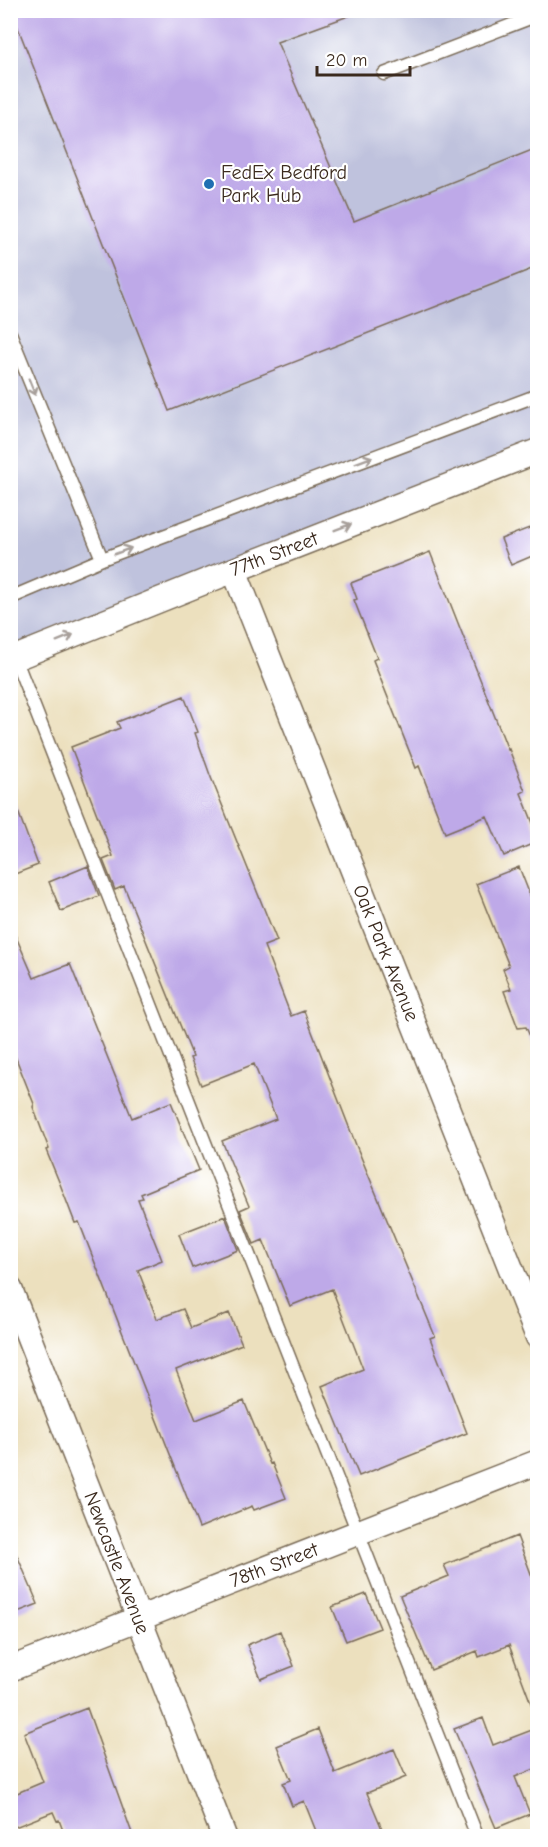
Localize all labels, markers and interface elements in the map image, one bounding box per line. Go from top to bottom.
scale bar [317,39,410,77]
text: 20 m [326,50,367,71]
place label: FedEx Bedford Park Hub [221,161,347,207]
marker: FedEx Bedford Park Hub [202,177,216,191]
one-way arrow [27,377,38,396]
one-way arrow [354,454,373,465]
one-way arrow [334,521,352,532]
street label: 77th Street [227,526,322,581]
one-way arrow [113,545,131,556]
one-way arrow [55,632,73,643]
street label: Oak Park Avenue [348,881,424,1025]
street label: Newcastle Avenue [79,1489,155,1637]
street label: 78th Street [227,1537,323,1592]

